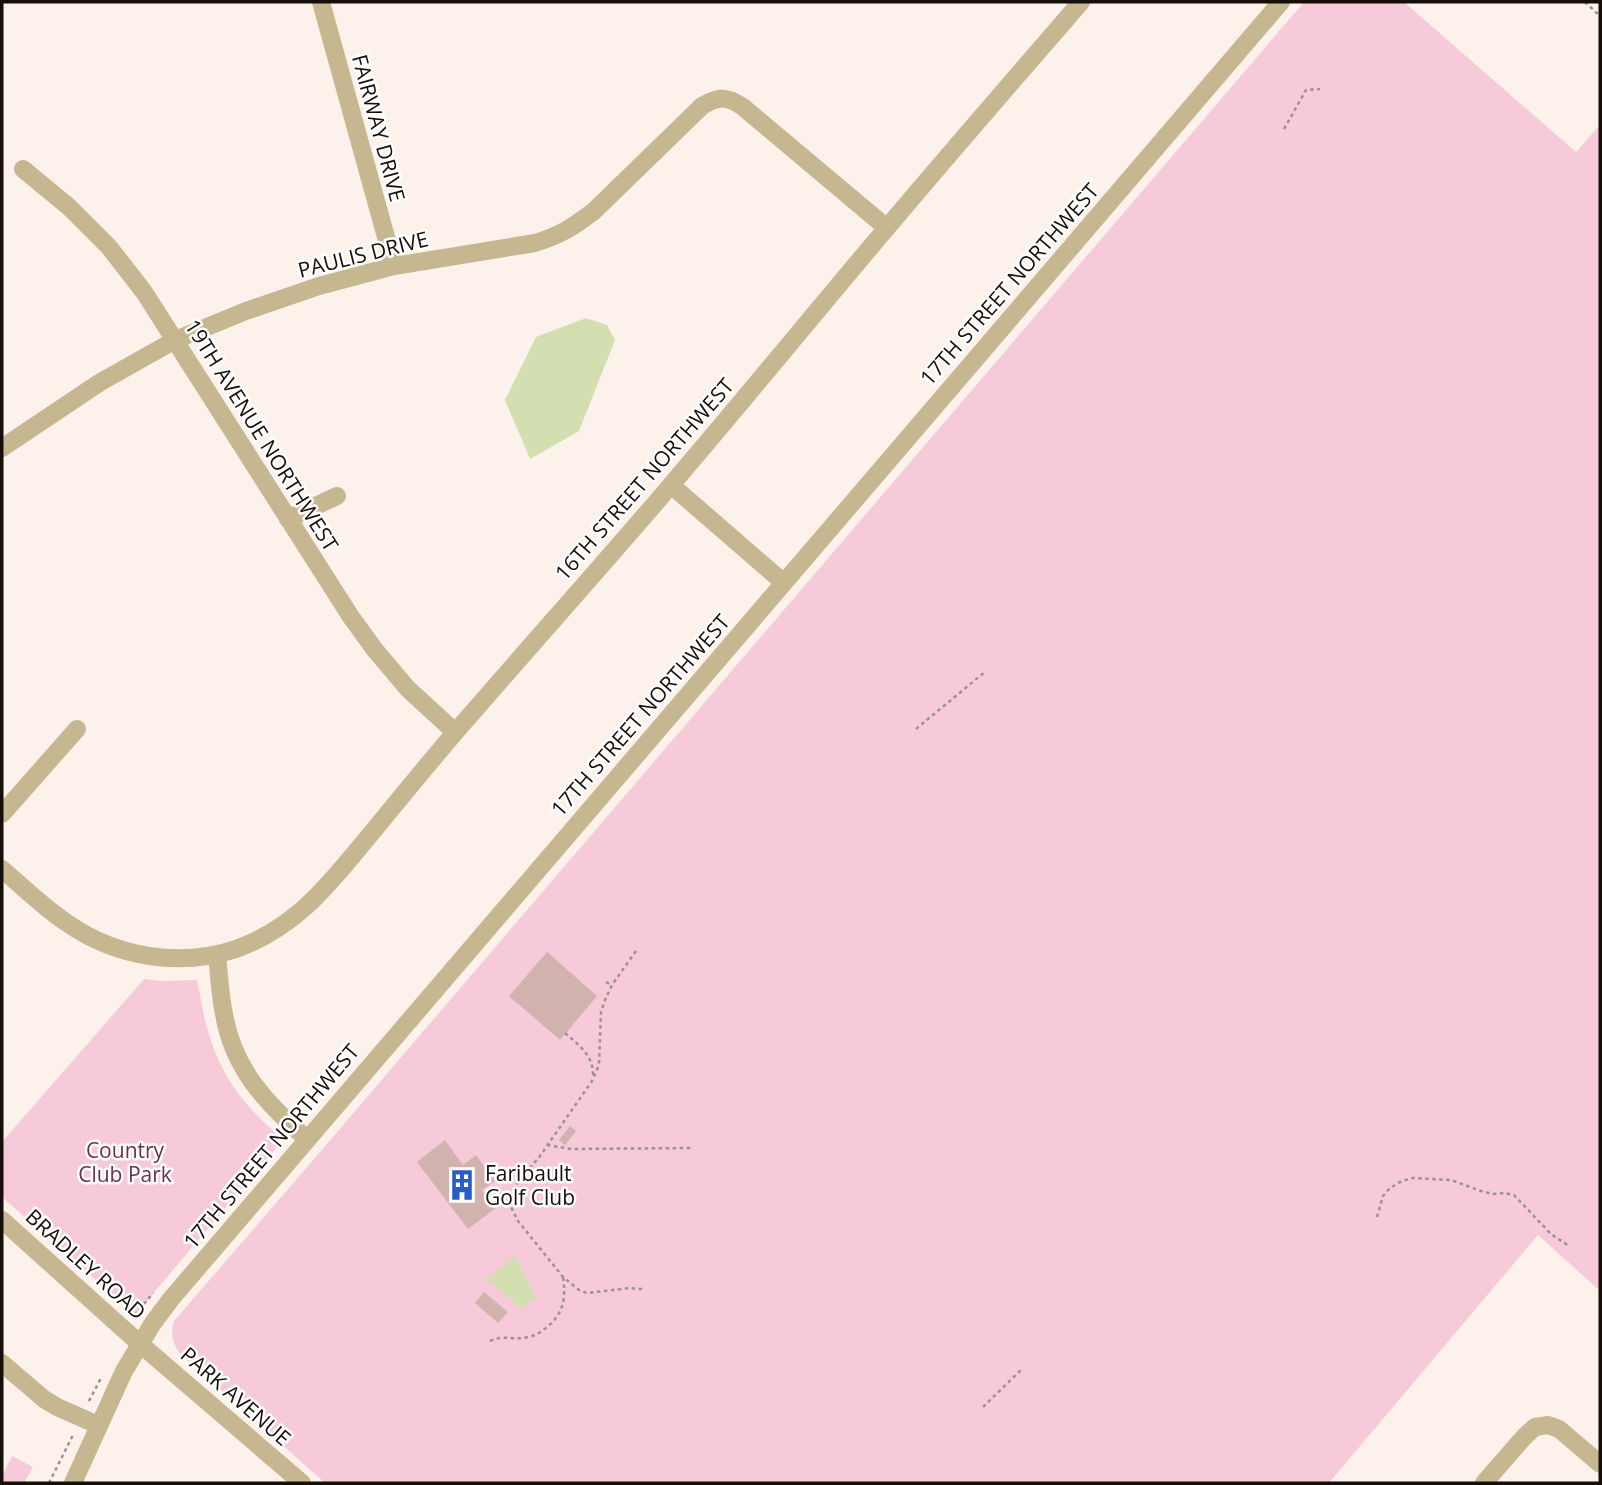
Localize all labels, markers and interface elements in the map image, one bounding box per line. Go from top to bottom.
street label: FAIRWAY DRIVE [346,51,412,205]
street label: 17TH STREET NORTHWEST [913,177,1105,391]
street label: PAULIS DRIVE [295,224,431,284]
street label: 19TH AVENUE NORTHWEST [179,314,345,557]
street label: 16TH STREET NORTHWEST [548,372,740,586]
street label: 17TH STREET NORTHWEST [544,608,736,822]
street label: 17TH STREET NORTHWEST [177,1037,365,1254]
park label: Country Club Park [78,1136,172,1188]
place label: Faribault Golf Club [485,1159,575,1211]
building icon: Faribault Golf Club [445,1168,479,1202]
street label: BRADLEY ROAD [20,1203,152,1325]
street label: PARK AVENUE [175,1340,297,1452]

